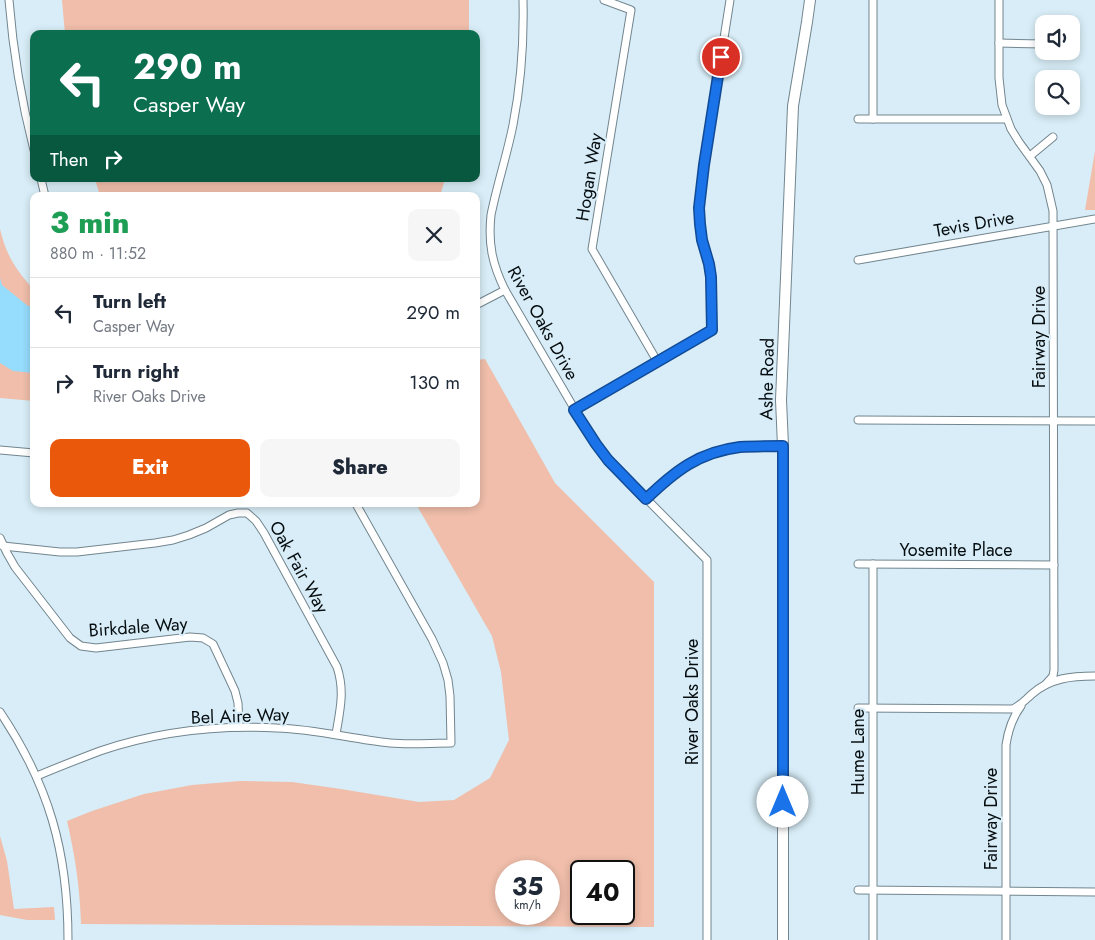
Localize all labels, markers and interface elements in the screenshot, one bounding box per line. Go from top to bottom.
map controls [1035,15,1080,115]
button: sound [1035,15,1080,60]
pin [700,36,742,78]
text: 290 m [133,42,242,92]
icon: arrive [707,43,735,71]
icon: left [50,50,115,115]
button: search [1035,70,1080,115]
text: Casper Way [133,88,245,120]
street label: Hogan Way [569,131,609,223]
icon: right [99,145,127,173]
text: Then [50,146,89,173]
text: 3 min [50,201,129,244]
street label: Tevis Drive [932,204,1016,244]
button: close [408,209,460,261]
text: 880 m · 11:52 [50,242,146,265]
street label: River Oaks Drive [501,261,585,385]
street label: Fairway Drive [1026,286,1052,388]
text: Turn left [93,288,166,315]
icon: left [50,299,78,327]
text: 290 m [406,299,460,326]
text: Casper Way [93,315,175,338]
street label: Ashe Road [753,338,781,420]
text: Turn right [93,358,179,385]
icon: right [50,369,78,397]
text: 130 m [409,369,460,396]
text: River Oaks Drive [93,385,206,408]
button: Exit [50,439,250,497]
button: Share [260,439,460,497]
street label: Oak Fair Way [263,516,335,618]
street label: Yosemite Place [900,537,1012,563]
street label: Birkdale Way [88,611,188,643]
street label: River Oaks Drive [679,639,705,765]
street label: Bel Aire Way [190,701,290,731]
street label: Hume Lane [845,709,871,795]
street label: Fairway Drive [978,768,1004,870]
position arrow [756,775,808,827]
speed limit sign: 40 [570,860,635,925]
text: 35 [512,868,543,904]
text: km/h [514,896,541,914]

